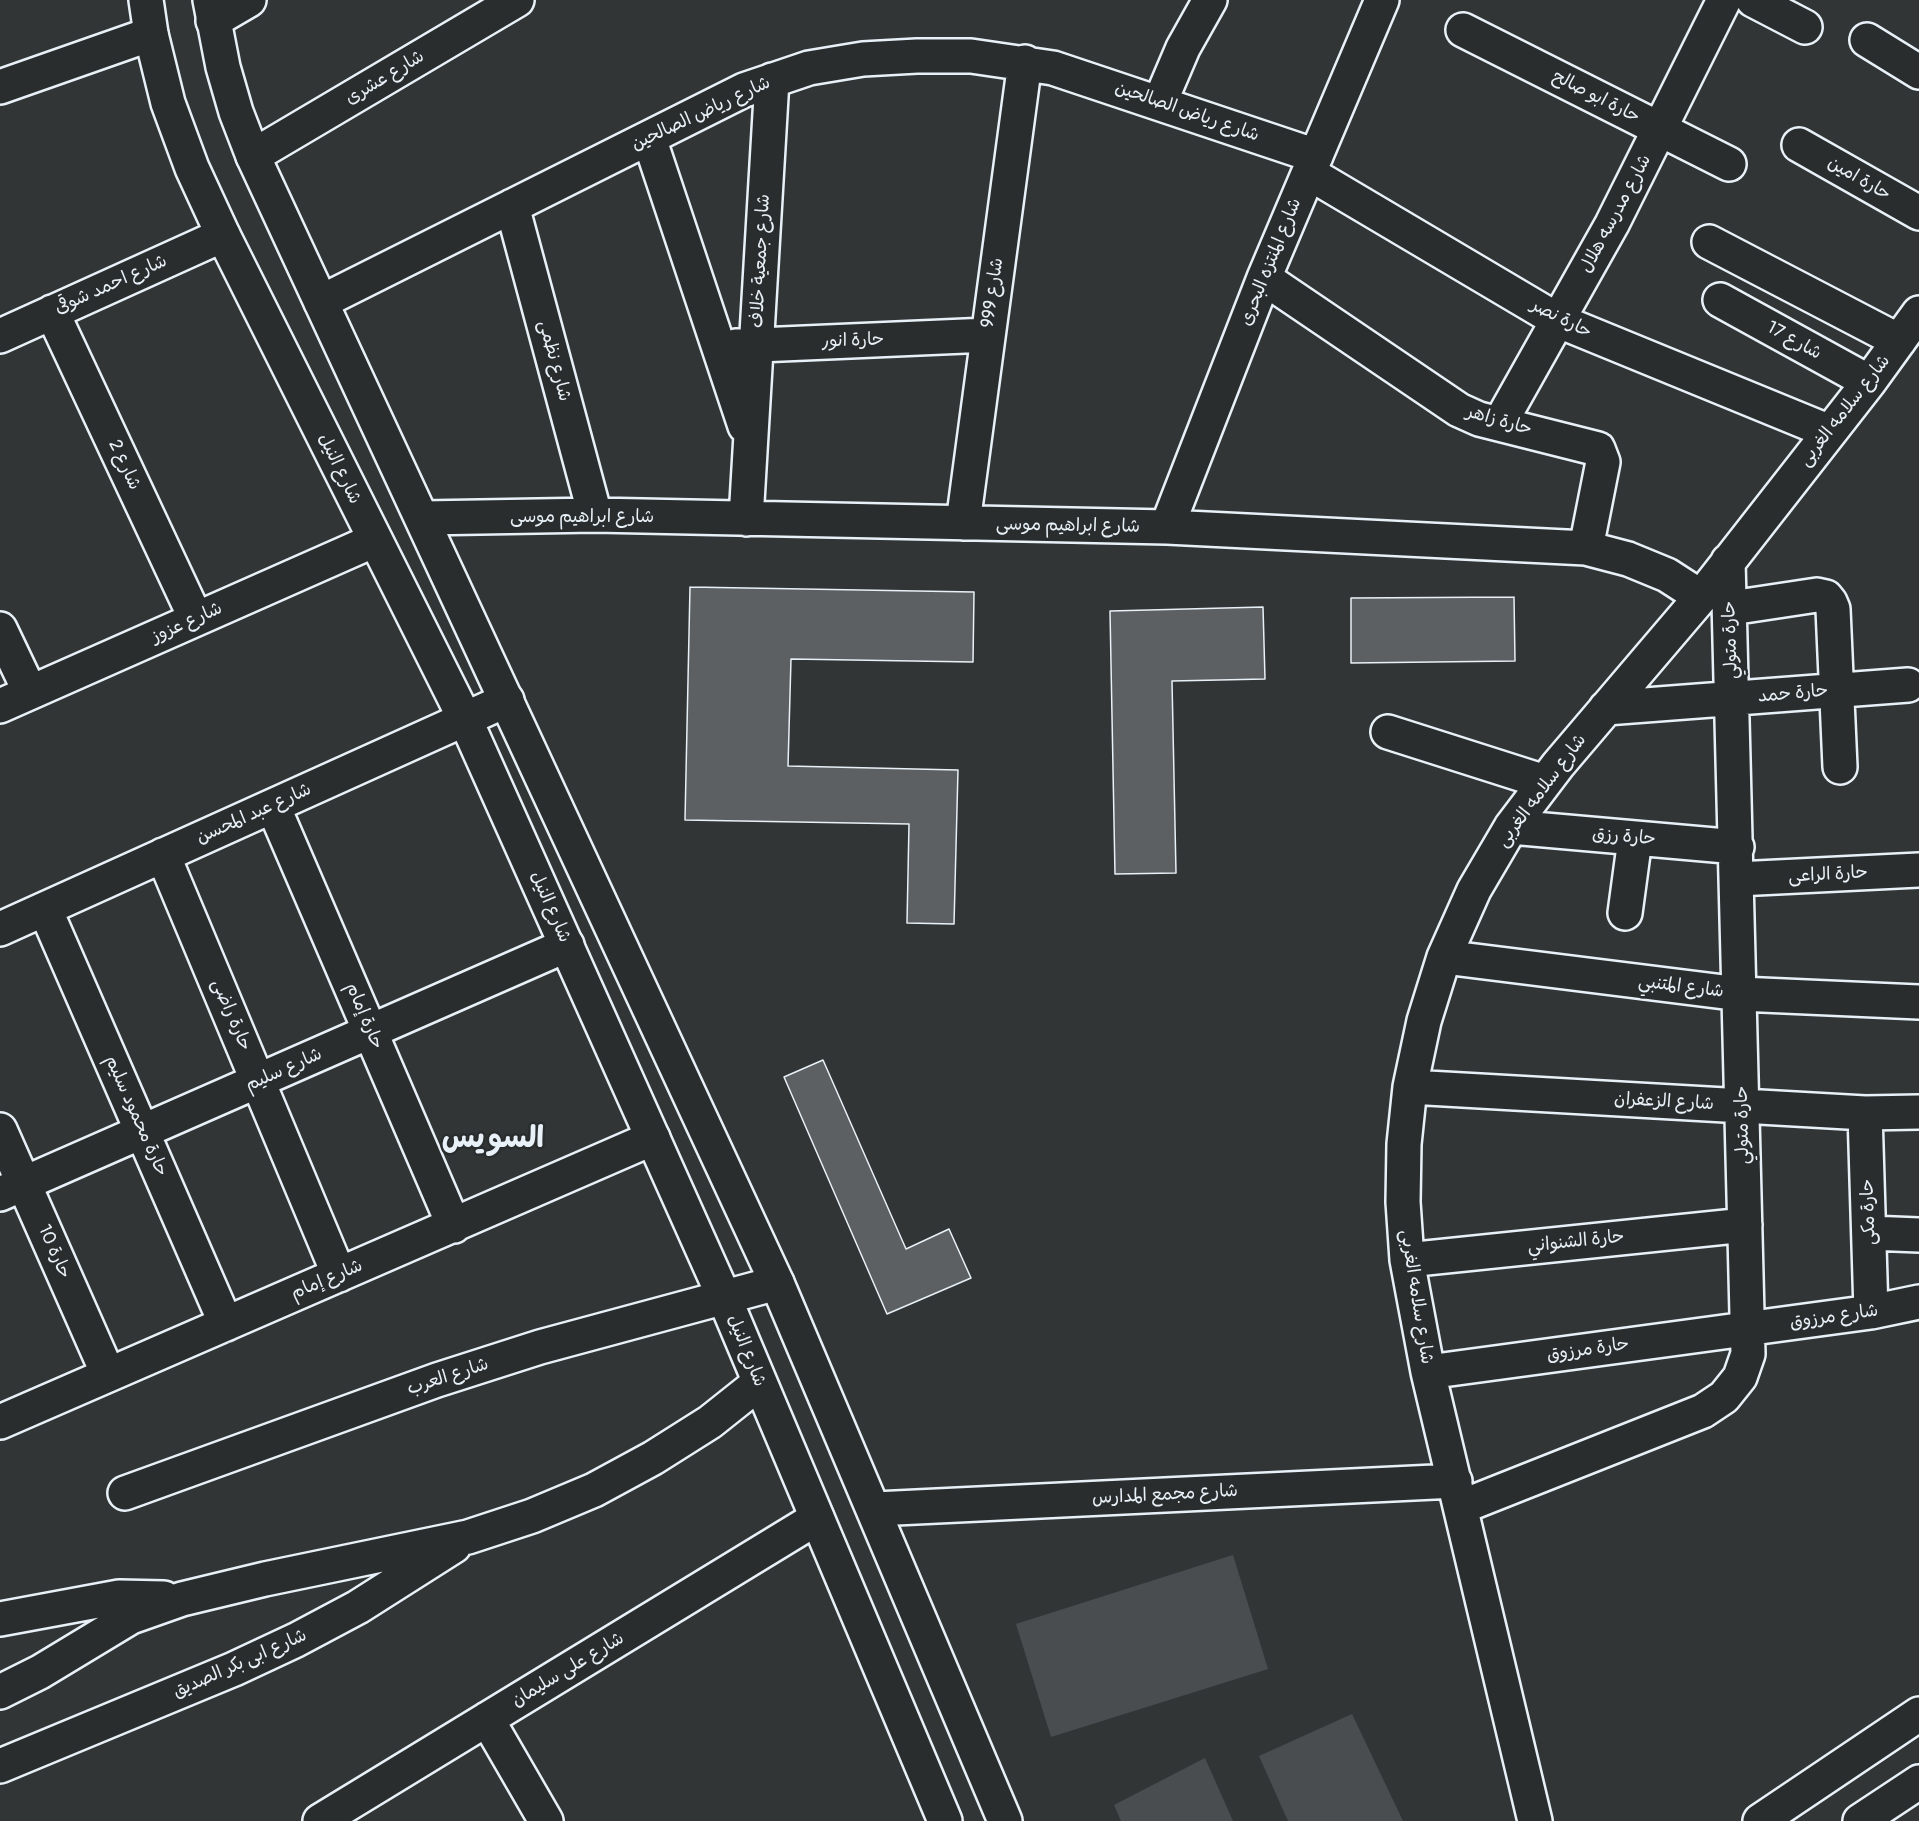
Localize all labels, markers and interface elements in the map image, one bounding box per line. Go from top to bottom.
street label: شارع عشرى [342,46,428,110]
street label: حارة ابو صالح [1549,66,1643,128]
street label: شارع رياض الصالحين [628,72,774,156]
street label: شارع رياض الصالحين [1112,77,1262,147]
street label: شارع مدرسه هلال [1576,151,1656,277]
street label: حارة امين [1824,152,1894,206]
street label: شارع جمعية خلاف [747,193,775,329]
street label: شارع المنتزه البحرى [1236,195,1306,329]
street label: شارع احمد شوقى [52,251,170,319]
street label: شارع 999 [977,257,1009,329]
street label: حارة نصر [1527,294,1595,344]
street label: شارع 17 [1763,317,1825,365]
street label: شارع نظمى [533,318,575,404]
street label: حارة انور [821,329,885,353]
street label: شارع سلامه الغربى [1795,351,1895,471]
street label: حارة زاهر [1464,401,1534,441]
street label: شارع النيل [313,430,365,508]
street label: شارع 2 [103,436,145,494]
street label: شارع ابراهيم موسى [510,506,654,528]
street label: شارع ابراهيم موسى [996,514,1140,538]
street label: شارع عزوز [148,598,226,648]
street label: حارة متولي [1719,600,1743,680]
street label: حارة حمد [1757,680,1829,708]
street label: شارع سلامه الغربى [1492,730,1592,852]
street label: شارع عبد المحسن [193,779,315,849]
street label: حارة رزق [1591,823,1657,851]
street label: حارة الراعى [1788,862,1868,888]
street label: شارع النيل [525,868,575,946]
street label: شارع المتنبي [1637,971,1725,1003]
street label: حارة راضى [206,976,256,1054]
street label: حارة إمام [340,980,388,1052]
street label: شارع سليم [242,1044,326,1096]
street label: حارة محمود سليم [100,1052,172,1180]
street label: حارة متولي [1732,1086,1754,1164]
street label: شارع الزعفران [1614,1089,1714,1115]
district label: السويس [442,1121,544,1157]
street label: حارة مكى [1857,1178,1881,1246]
street label: حارة 10 [33,1222,75,1282]
street label: حارة الشنواني [1527,1226,1625,1258]
street label: شارع سلامه الغربى [1395,1228,1437,1366]
street label: شارع إمام [288,1255,366,1305]
street label: شارع مرزوق [1788,1300,1880,1334]
street label: شارع النيل [722,1312,770,1390]
street label: حارة مرزوق [1545,1334,1631,1366]
street label: شارع العرب [405,1354,491,1400]
street label: شارع مجمع المدارس [1091,1480,1239,1510]
street label: شارع ابى بكر الصديق [170,1625,310,1703]
street label: شارع على سليمان [508,1628,628,1712]

